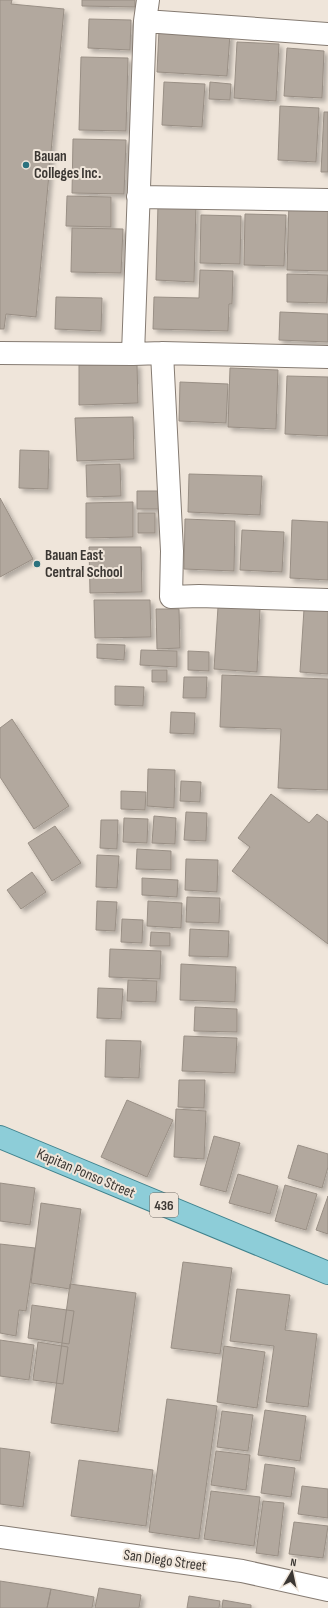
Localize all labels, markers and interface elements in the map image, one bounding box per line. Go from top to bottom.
place label: Bauan Colleges Inc. [34,147,101,183]
marker: Bauan Colleges Inc. [21,160,31,170]
place label: Bauan East Central School [45,546,123,582]
marker: Bauan East Central School [32,559,42,569]
street label: Kapitan Ponso Street [34,1144,138,1203]
road number: 436 [150,1193,178,1217]
street label: San Diego Street [122,1545,208,1576]
north arrow [272,1552,312,1592]
text: N [290,1556,298,1570]

